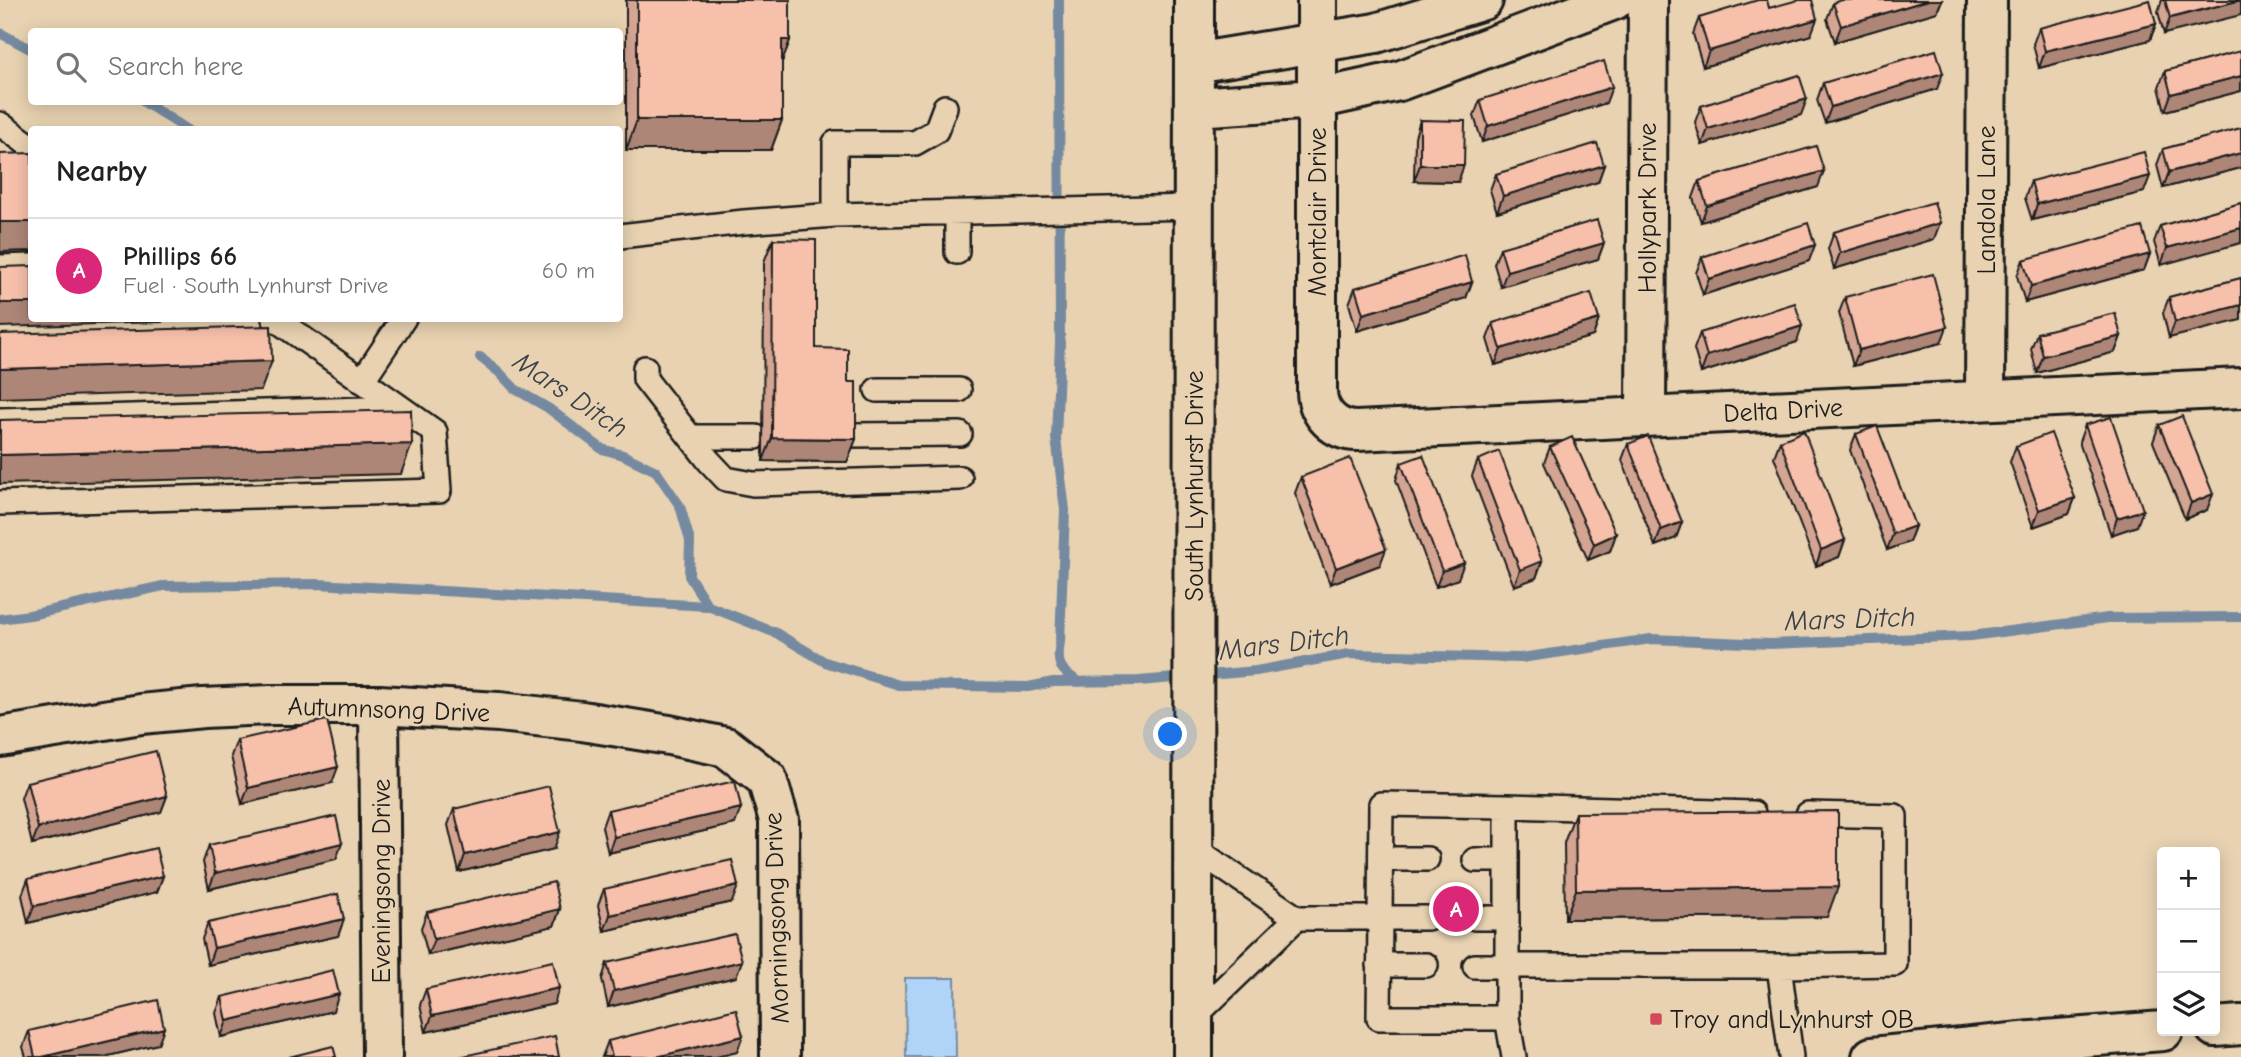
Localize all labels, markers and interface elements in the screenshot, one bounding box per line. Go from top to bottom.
search box [28,28,623,105]
icon: search [52,48,90,86]
text: Search here [108,52,243,82]
street label: Hollypark Drive [1633,123,1663,293]
street label: Landola Lane [1972,125,2002,275]
street label: Montclair Drive [1303,127,1333,297]
text: Nearby [56,154,147,189]
text: Phillips 66 [123,242,237,272]
text: A [73,257,85,284]
text: 60 m [542,257,595,284]
text: Fuel · South Lynhurst Drive [123,272,388,299]
water label: Mars Ditch [506,344,634,445]
street label: South Lynhurst Drive [1180,371,1210,601]
street label: Delta Drive [1722,393,1844,429]
water label: Mars Ditch [1783,601,1916,637]
water label: Mars Ditch [1216,619,1351,667]
street label: Autumnsong Drive [287,691,491,729]
your location [1153,717,1187,751]
street label: Eveningsong Drive [367,779,397,983]
street label: Morningsong Drive [758,812,796,1024]
map controls [2157,847,2220,1036]
button: + [2157,847,2220,910]
pin: A [1433,883,1479,935]
button: − [2157,910,2220,973]
button: layers [2157,973,2220,1036]
place label: Troy and Lynhurst OB [1670,1005,1914,1035]
marker: Troy and Lynhurst OB [1648,1011,1664,1027]

